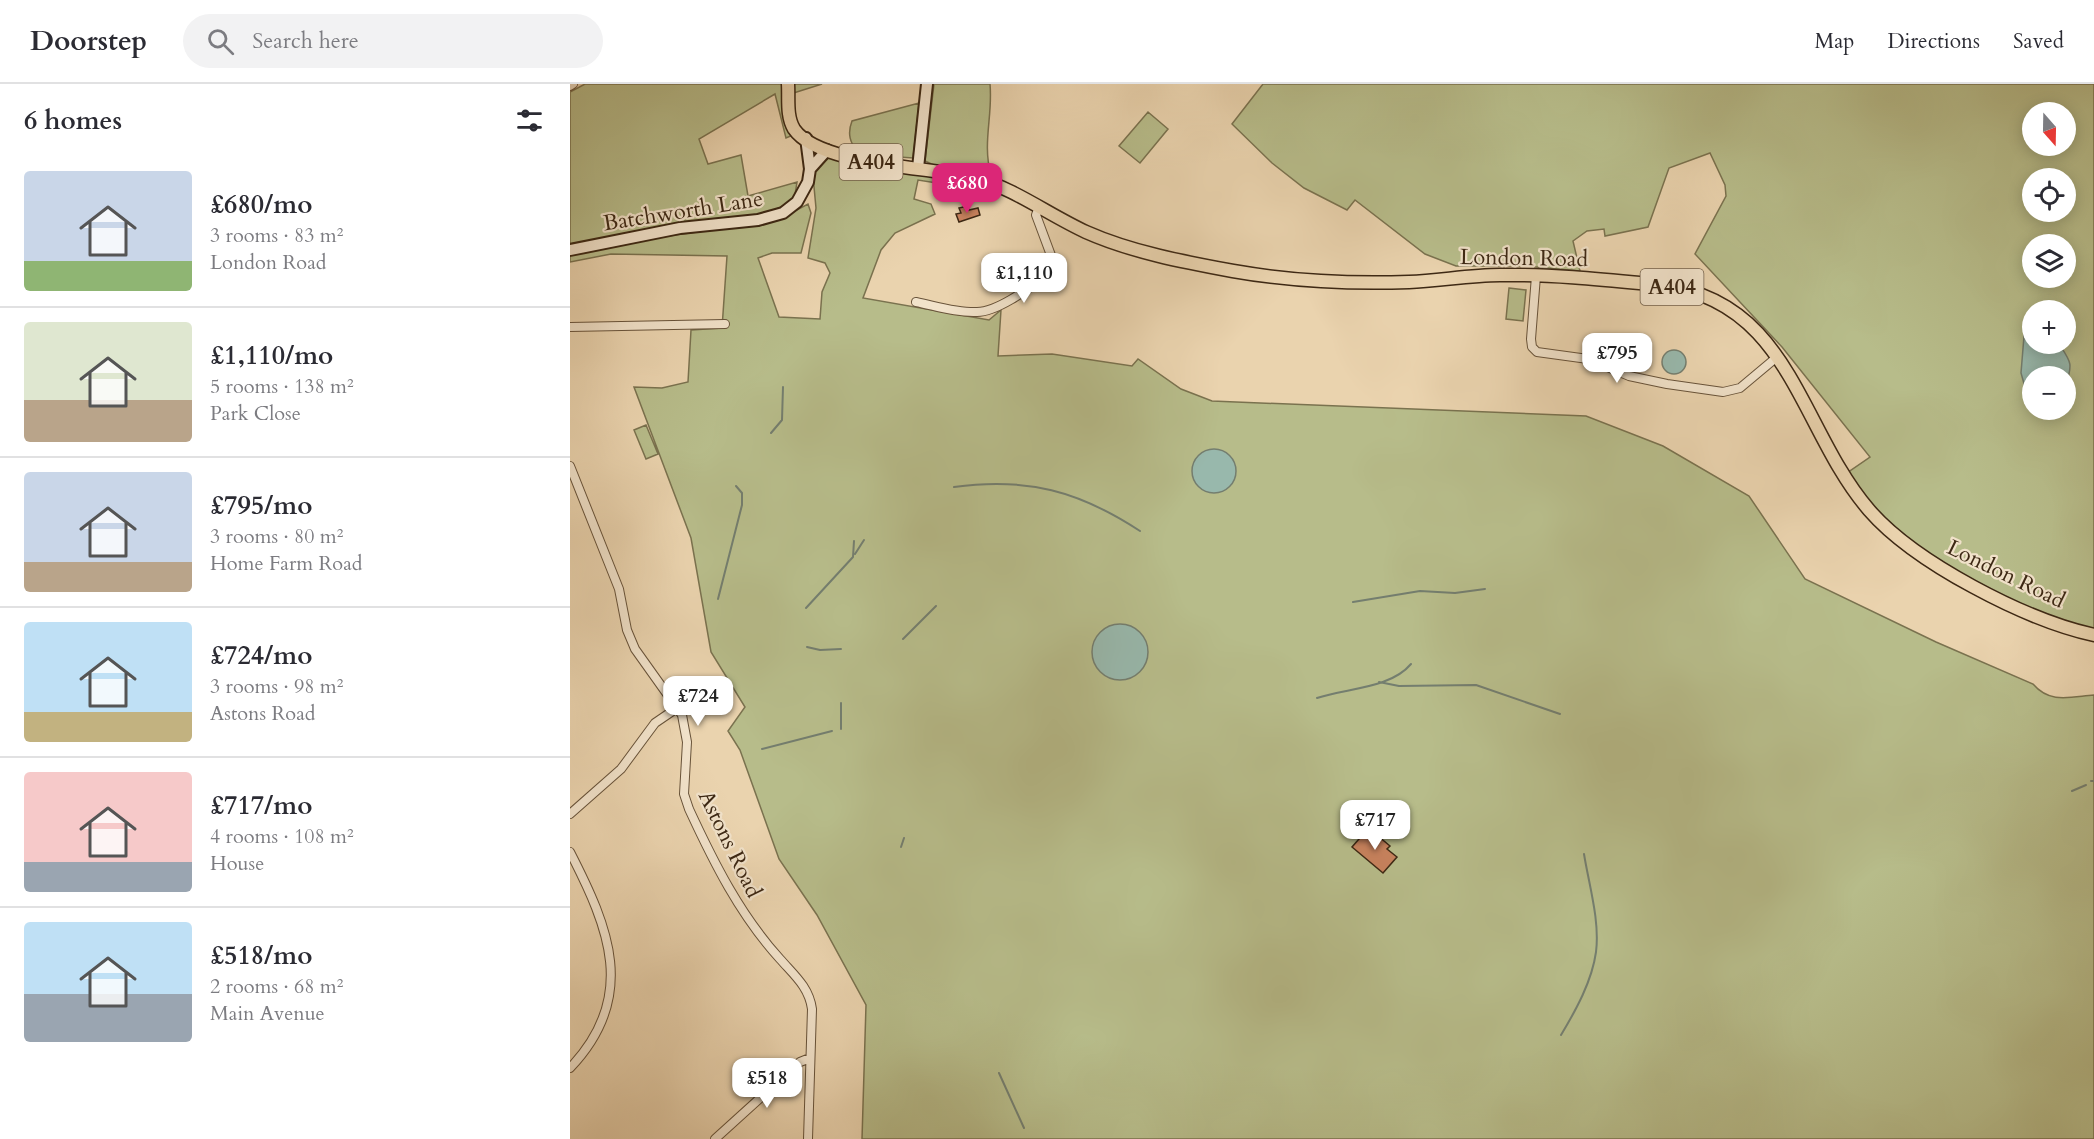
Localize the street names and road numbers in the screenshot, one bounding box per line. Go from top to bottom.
road number: A404 [840,144,902,180]
street label: Batchworth Lane [601,184,765,238]
street label: London Road [1460,242,1589,274]
road number: A404 [1640,269,1704,305]
street label: London Road [1942,532,2070,616]
street label: Astons Road [691,785,769,903]

